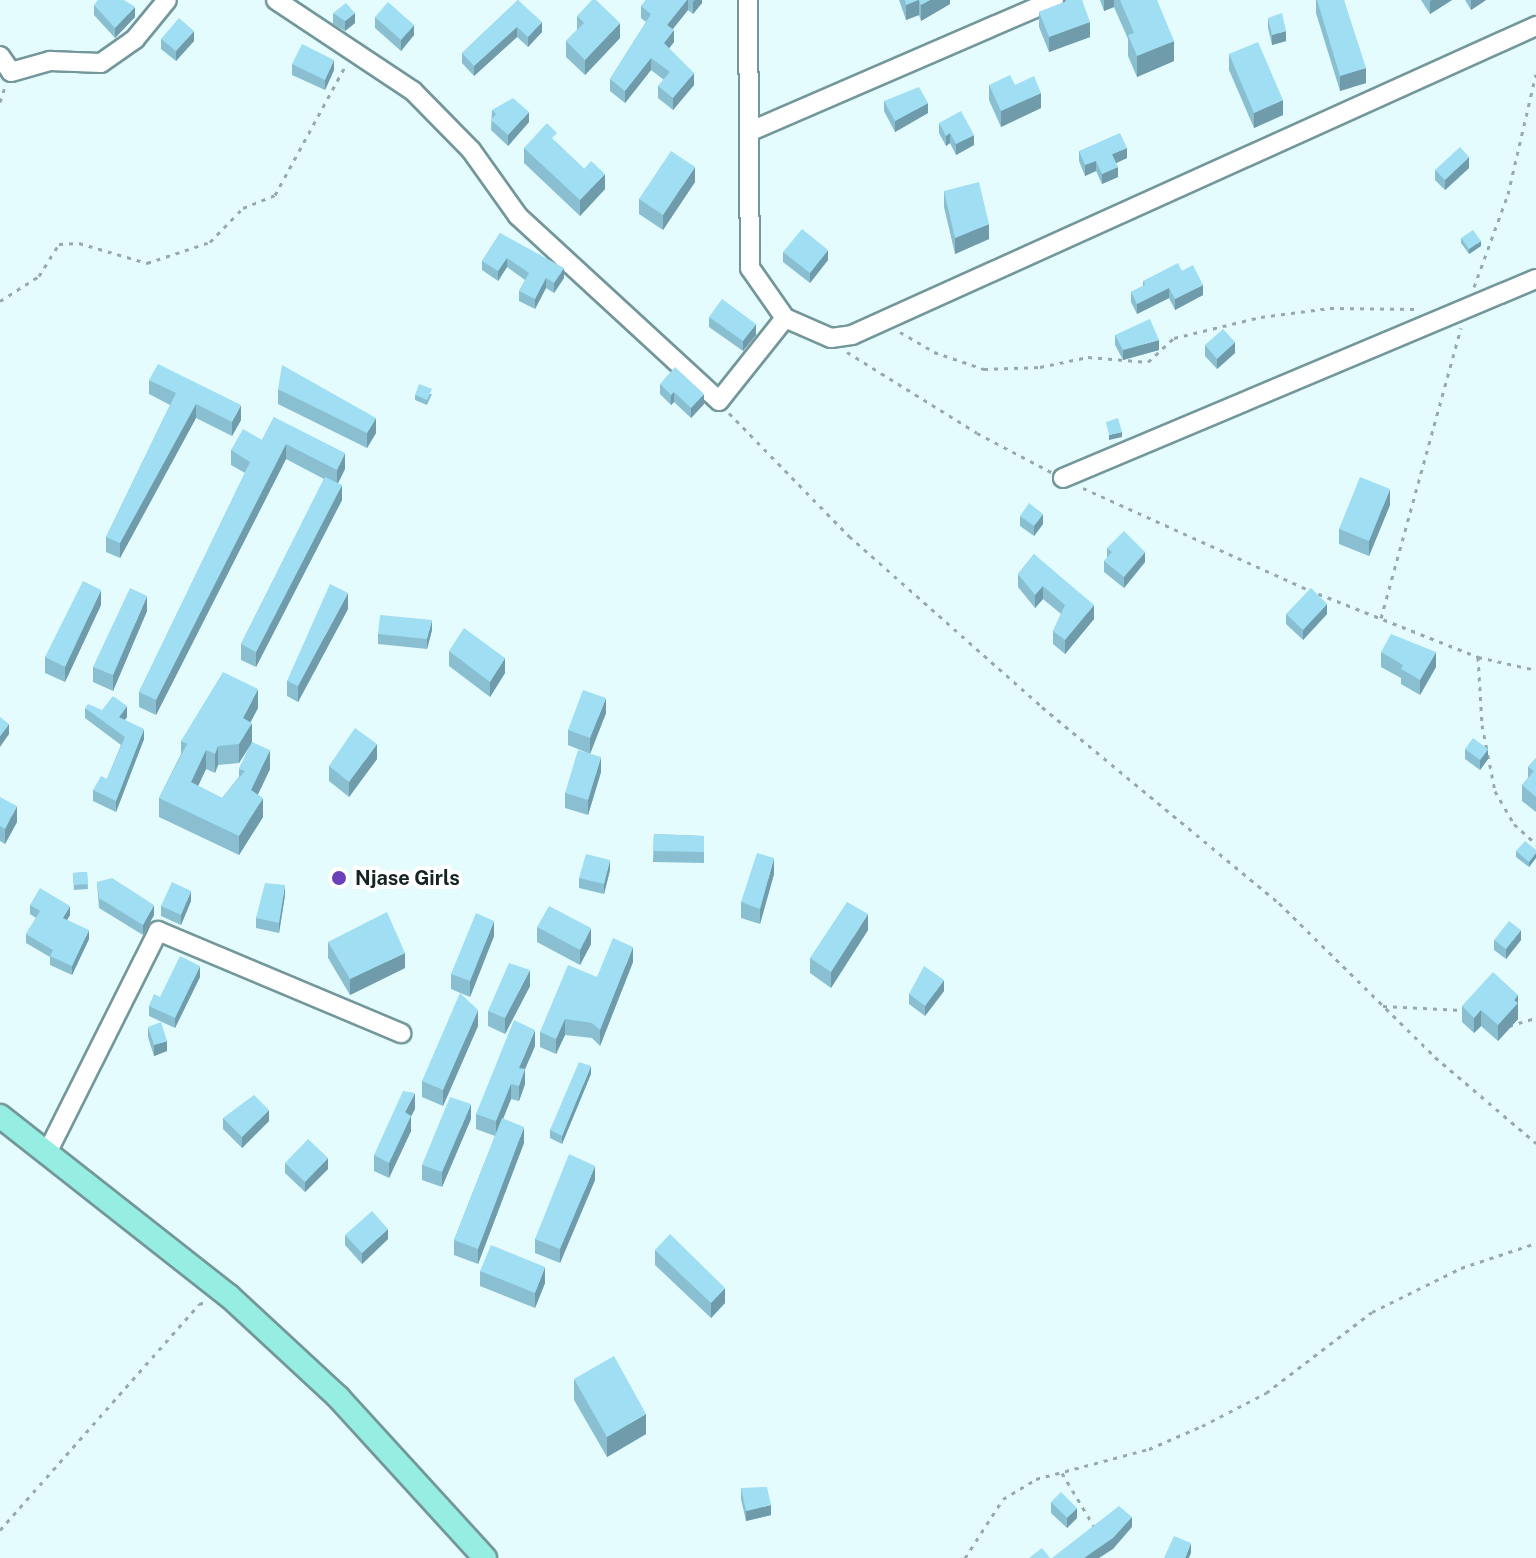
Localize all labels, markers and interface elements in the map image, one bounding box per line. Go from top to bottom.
place label: Njase Girls [355,866,460,890]
marker: Njase Girls [330,869,348,887]

